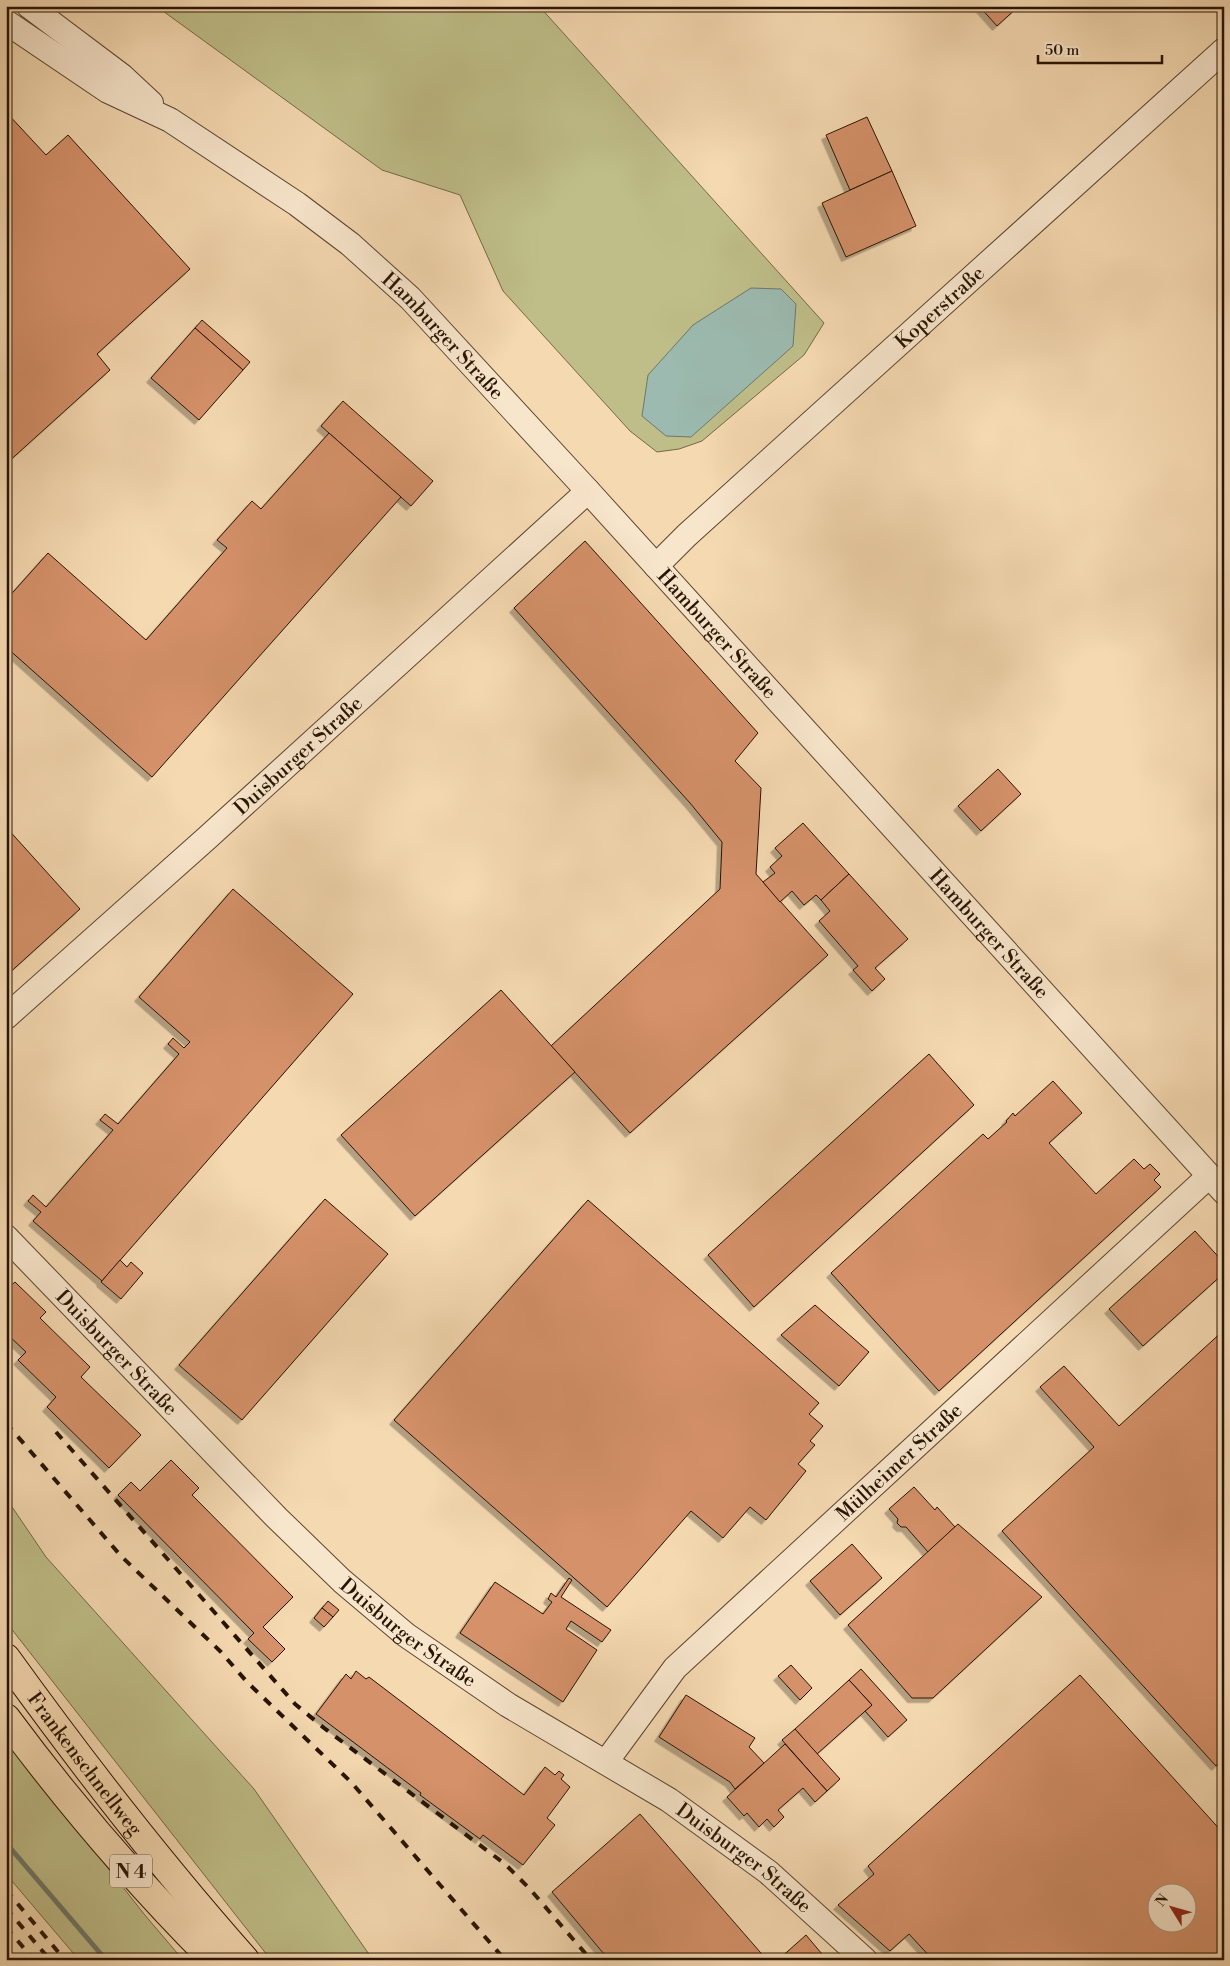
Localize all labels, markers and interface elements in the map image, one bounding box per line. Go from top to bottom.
scale bar [1038,32,1161,64]
text: 50 m [1045,41,1079,60]
street label: Koperstraße [890,261,990,355]
street label: Hamburger Straße [376,268,508,405]
street label: Hamburger Straße [651,564,781,705]
street label: Duisburger Straße [229,692,368,821]
street label: Hamburger Straße [923,864,1054,1005]
street label: Duisburger Straße [50,1285,182,1421]
street label: Mülheimer Straße [832,1399,968,1527]
street label: Duisburger Straße [334,1574,481,1693]
street label: Frankenschnellweg [21,1688,147,1842]
street label: Duisburger Straße [671,1798,816,1919]
road number: N 4 [110,1854,152,1888]
north arrow [1148,1884,1198,1934]
text: N [1152,1891,1173,1911]

